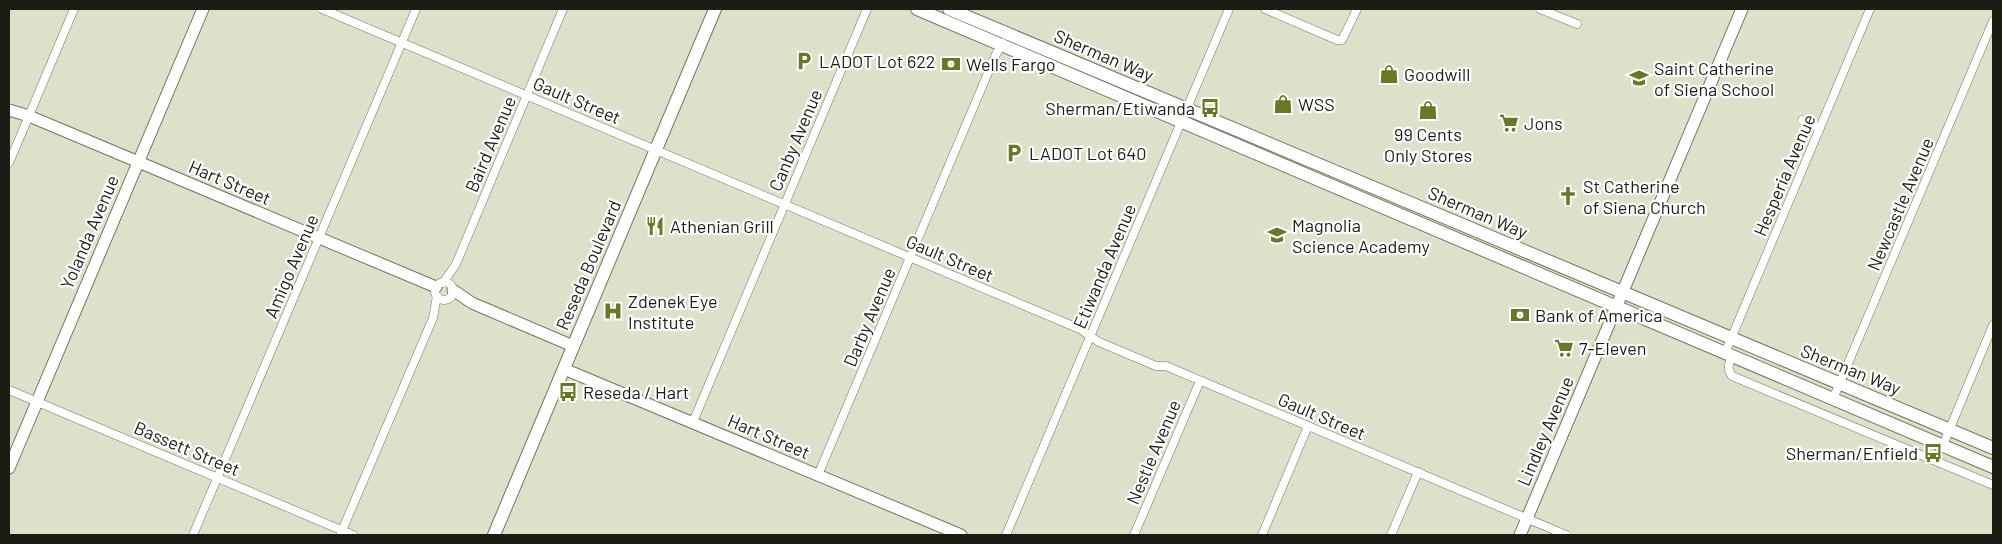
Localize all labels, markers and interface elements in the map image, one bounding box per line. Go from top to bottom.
street label: Sherman Way [1051,24,1157,86]
parking icon: LADOT Lot 622 [793,50,815,72]
place label: LADOT Lot 622 [819,50,936,72]
bank icon: Wells Fargo [940,53,962,75]
place label: Wells Fargo [966,53,1056,75]
place label: Saint Catherine of Siena School [1654,57,1774,100]
shop icon: Goodwill [1378,63,1400,85]
place label: Goodwill [1404,63,1470,85]
school or university icon: Saint Catherine of Siena School [1628,67,1650,89]
street label: Gault Street [530,72,624,128]
street label: Canby Avenue [764,86,826,194]
street label: Baird Avenue [460,93,520,195]
shop icon: WSS [1272,93,1294,115]
place label: WSS [1298,93,1335,115]
place label: Sherman/Etiwanda [1045,97,1195,119]
bus stop icon: Sherman/Etiwanda [1199,97,1221,119]
shop icon: 99 Cents Only Stores [1417,99,1439,121]
street label: Hesperia Avenue [1748,111,1820,239]
supermarket icon: Jons [1498,112,1520,134]
place label: Jons [1524,112,1563,134]
place label: 99 Cents Only Stores [1384,123,1472,166]
street label: Newcastle Avenue [1862,134,1938,274]
parking icon: LADOT Lot 640 [1003,142,1025,164]
place label: LADOT Lot 640 [1029,142,1146,164]
street label: Hart Street [186,155,274,209]
street label: Yolanda Avenue [55,172,123,292]
place label: St Catherine of Siena Church [1583,175,1706,218]
street label: Sherman Way [1425,181,1531,243]
church icon: St Catherine of Siena Church [1557,185,1579,207]
street label: Reseda Boulevard [551,197,625,333]
street label: Etiwanda Avenue [1068,200,1140,332]
street label: Amigo Avenue [259,211,323,321]
place label: Magnolia Science Academy [1292,214,1430,257]
restaurant icon: Athenian Grill [644,215,666,237]
place label: Athenian Grill [670,215,774,237]
school or university icon: Magnolia Science Academy [1266,224,1288,246]
street label: Gault Street [903,230,997,286]
street label: Darby Avenue [838,264,900,370]
place label: Zdenek Eye Institute [628,290,718,333]
hospital icon: Zdenek Eye Institute [602,300,624,322]
bank icon: Bank of America [1509,304,1531,326]
place label: Bank of America [1535,304,1662,326]
supermarket icon: 7-Eleven [1553,337,1575,359]
place label: 7-Eleven [1579,337,1647,359]
street label: Sherman Way [1798,339,1904,399]
street label: Lindley Avenue [1512,373,1578,489]
bus stop icon: Reseda / Hart [557,381,579,403]
place label: Reseda / Hart [583,381,689,403]
street label: Gault Street [1275,388,1369,444]
street label: Nestle Avenue [1121,396,1185,508]
street label: Hart Street [725,409,813,463]
street label: Bassett Street [131,416,243,480]
place label: Sherman/Enfield [1786,442,1918,464]
bus stop icon: Sherman/Enfield [1922,442,1944,464]

